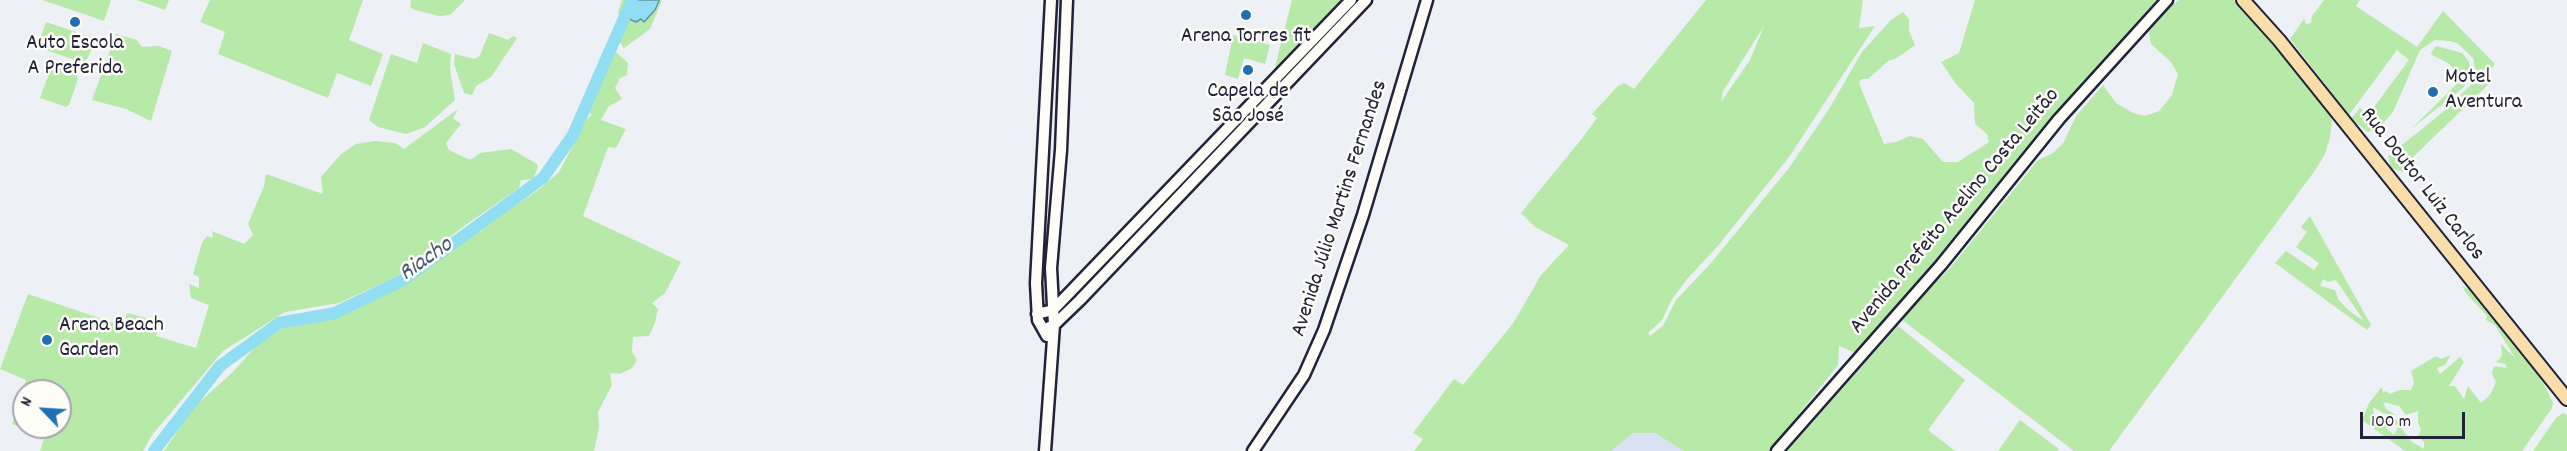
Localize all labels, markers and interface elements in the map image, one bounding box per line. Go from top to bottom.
marker: Arena Torres fit [1239,8,1253,22]
marker: Auto Escola A Preferida [68,15,82,29]
place label: Arena Torres fit [1181,25,1311,51]
place label: Auto Escola A Preferida [26,32,124,84]
marker: Capela de São José [1241,63,1255,77]
place label: Motel Aventura [2445,66,2522,118]
street label: Avenida Júlio Martins Fernandes [1287,78,1395,340]
place label: Capela de São José [1207,80,1289,132]
street label: Avenida Prefeito Acelino Costa Leitão [1845,84,2067,340]
marker: Motel Aventura [2426,85,2440,99]
street label: Rua Doutor Luiz Carlos [2353,103,2489,267]
water label: Riacho [395,232,459,290]
place label: Arena Beach Garden [59,314,164,366]
marker: Arena Beach Garden [40,333,54,347]
north arrow [12,379,72,439]
text: N [15,394,39,410]
scale bar [2363,400,2468,438]
text: 100 m [2371,410,2411,435]

